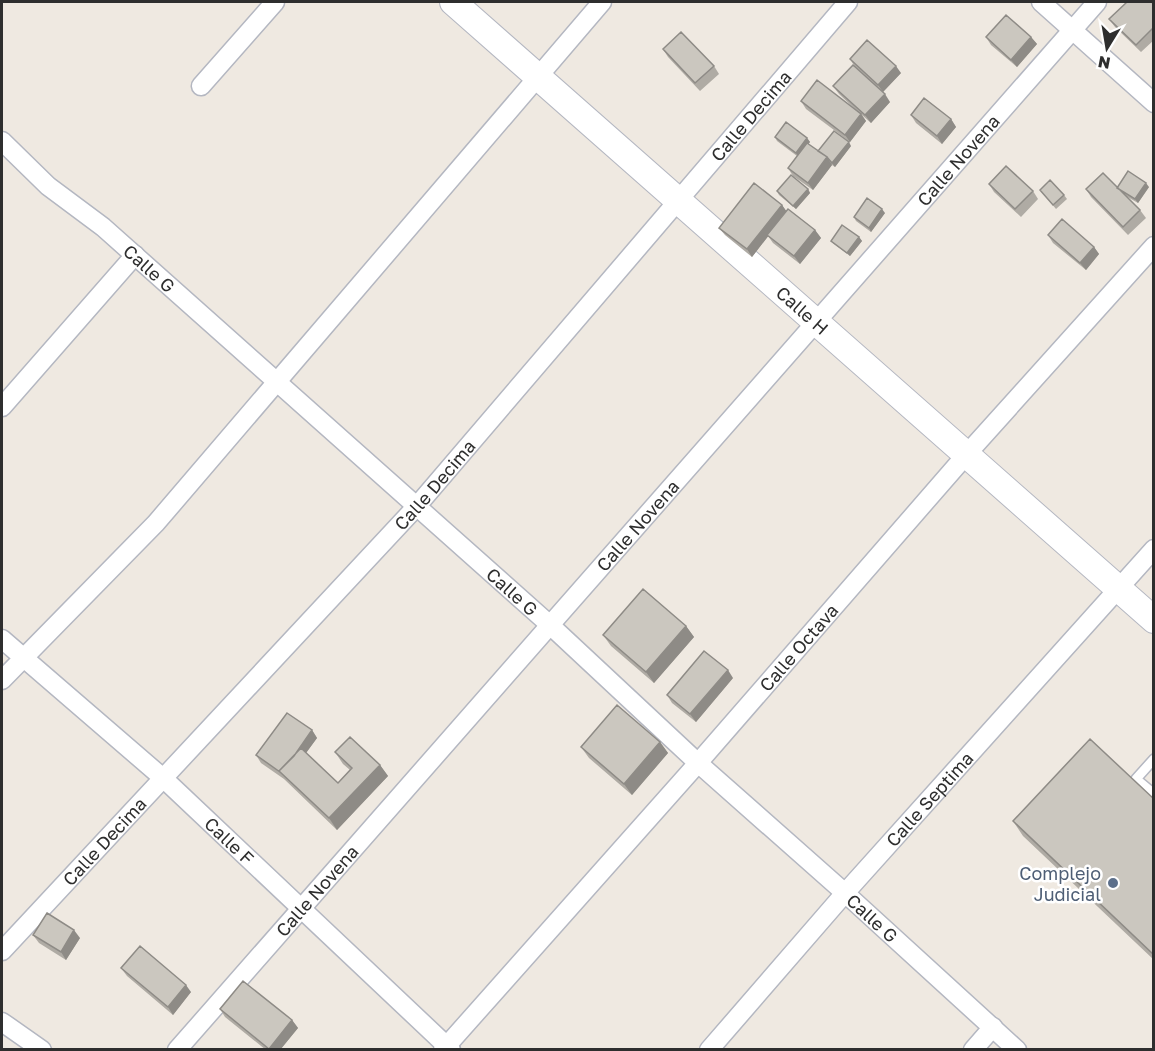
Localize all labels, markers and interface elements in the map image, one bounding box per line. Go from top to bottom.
north arrow [1077,18,1137,78]
text: N [1096,52,1112,74]
street label: Calle Decima [706,66,796,166]
street label: Calle Novena [912,110,1004,210]
street label: Calle G [119,240,180,297]
street label: Calle H [772,281,833,339]
street label: Calle Decima [389,435,480,534]
street label: Calle Novena [592,475,683,576]
street label: Calle G [482,563,543,620]
street label: Calle Octava [755,599,842,696]
street label: Calle Septima [881,747,978,851]
street label: Calle Decima [58,793,151,890]
street label: Calle F [200,812,259,869]
street label: Calle Novena [271,840,363,941]
place label: Complejo Judicial [1019,862,1101,905]
marker: Complejo Judicial [1106,876,1120,890]
street label: Calle G [842,889,902,947]

